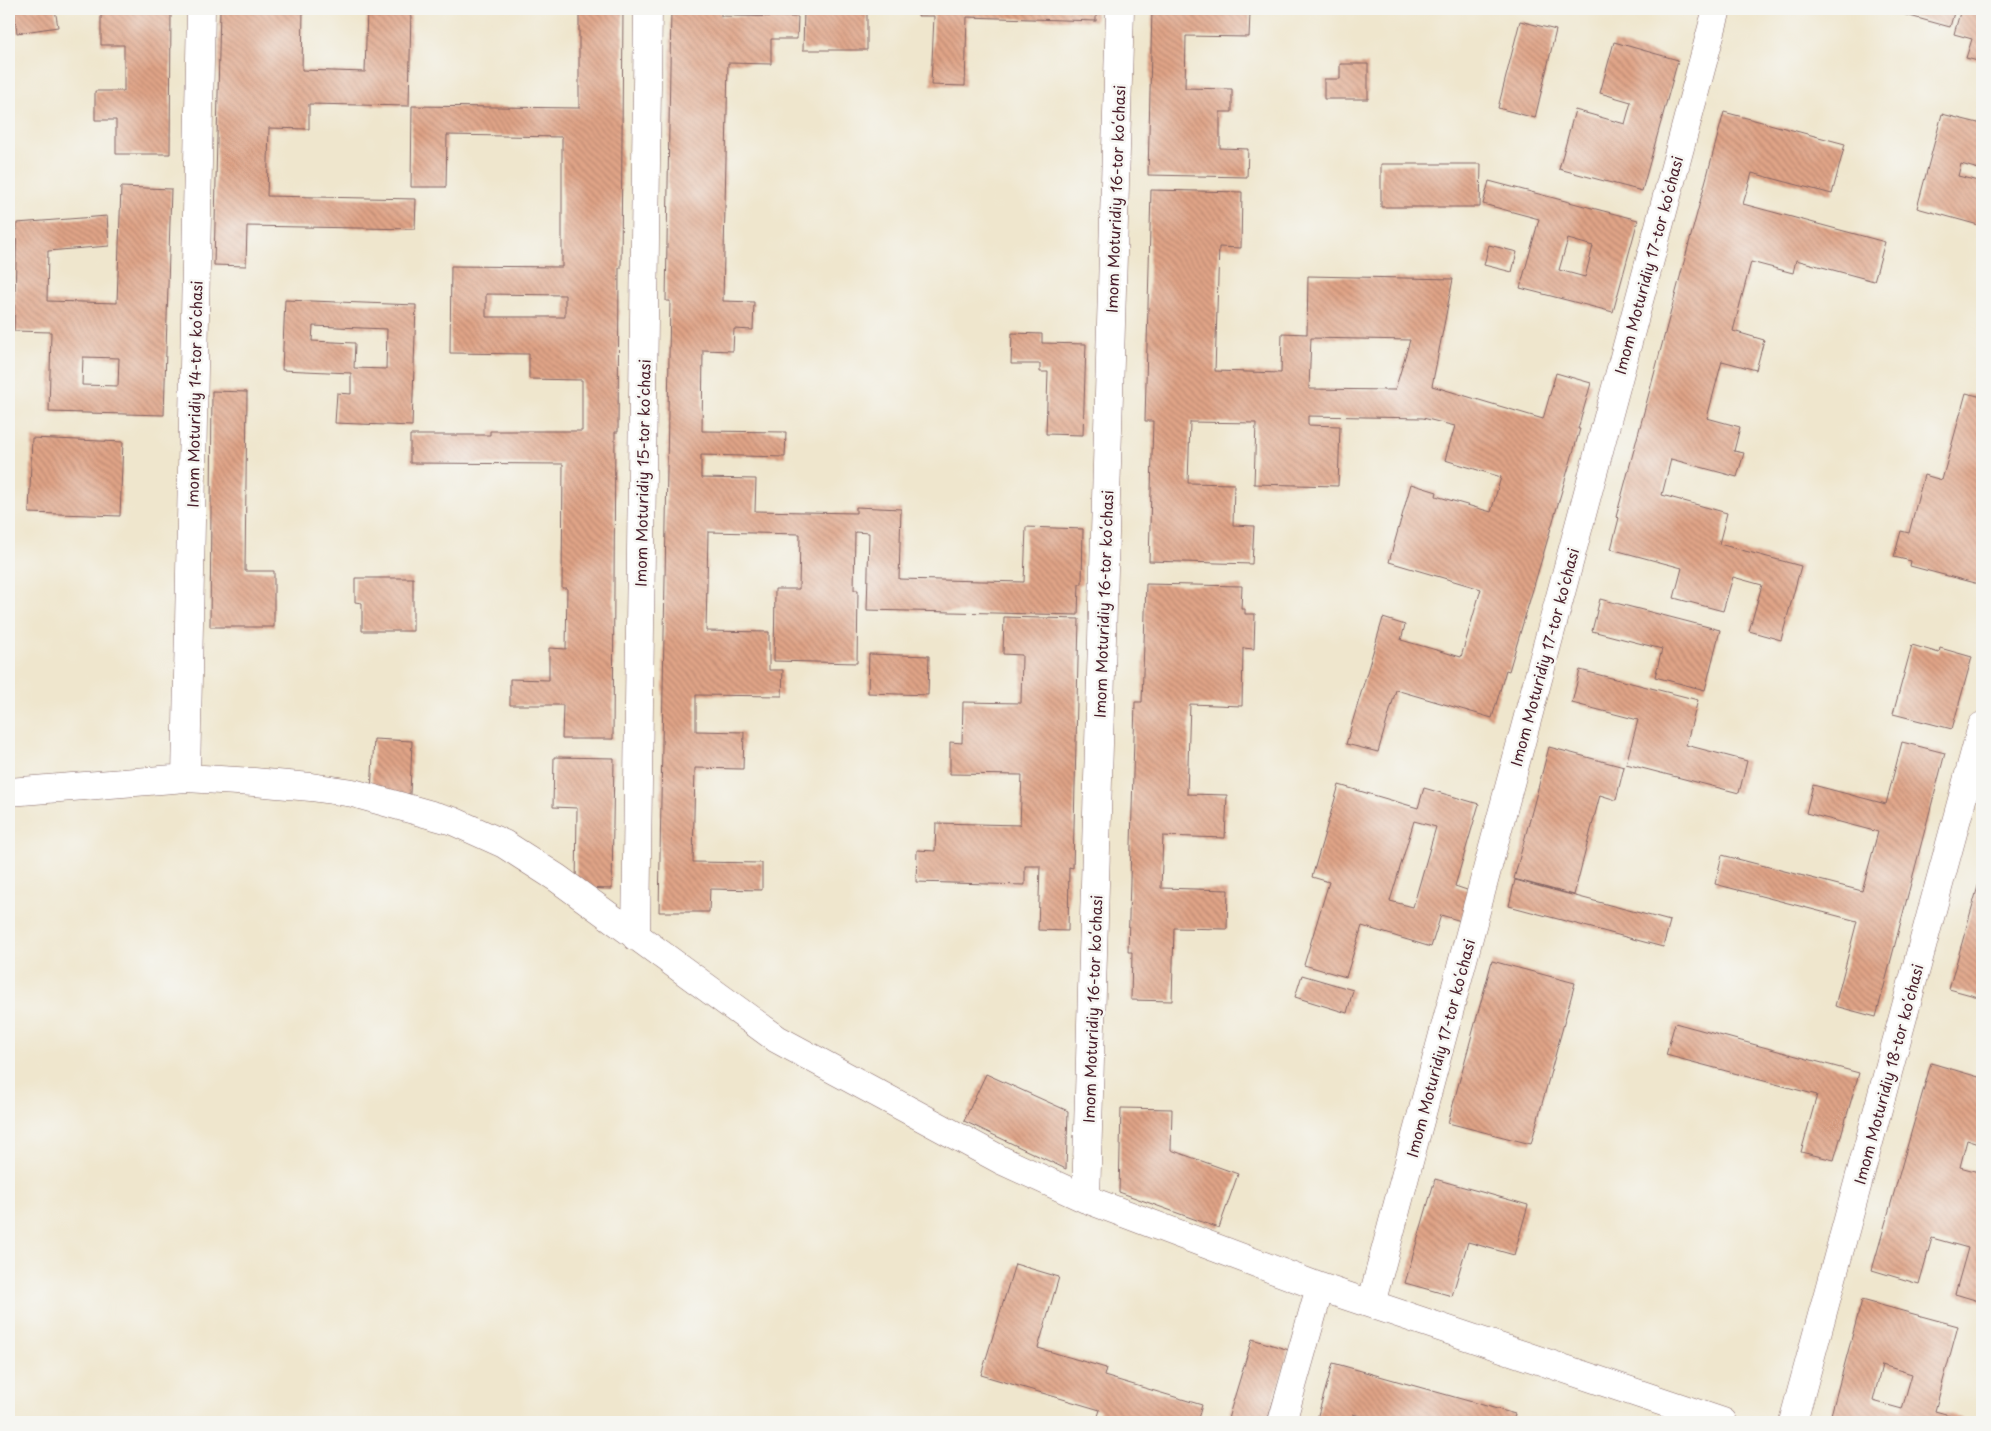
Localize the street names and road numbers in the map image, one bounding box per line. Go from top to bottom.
street label: Imom Moturidiy 16-tor koʻchasi [1100,84,1130,314]
street label: Imom Moturidiy 17-tor koʻchasi [1608,153,1688,377]
street label: Imom Moturidiy 14-tor koʻchasi [181,280,207,508]
street label: Imom Moturidiy 15-tor koʻchasi [629,359,655,587]
street label: Imom Moturidiy 16-tor koʻchasi [1088,489,1118,719]
street label: Imom Moturidiy 17-tor koʻchasi [1504,545,1584,769]
street label: Imom Moturidiy 16-tor koʻchasi [1077,894,1107,1124]
street label: Imom Moturidiy 17-tor koʻchasi [1400,936,1480,1160]
street label: Imom Moturidiy 18-tor koʻchasi [1847,961,1929,1187]

